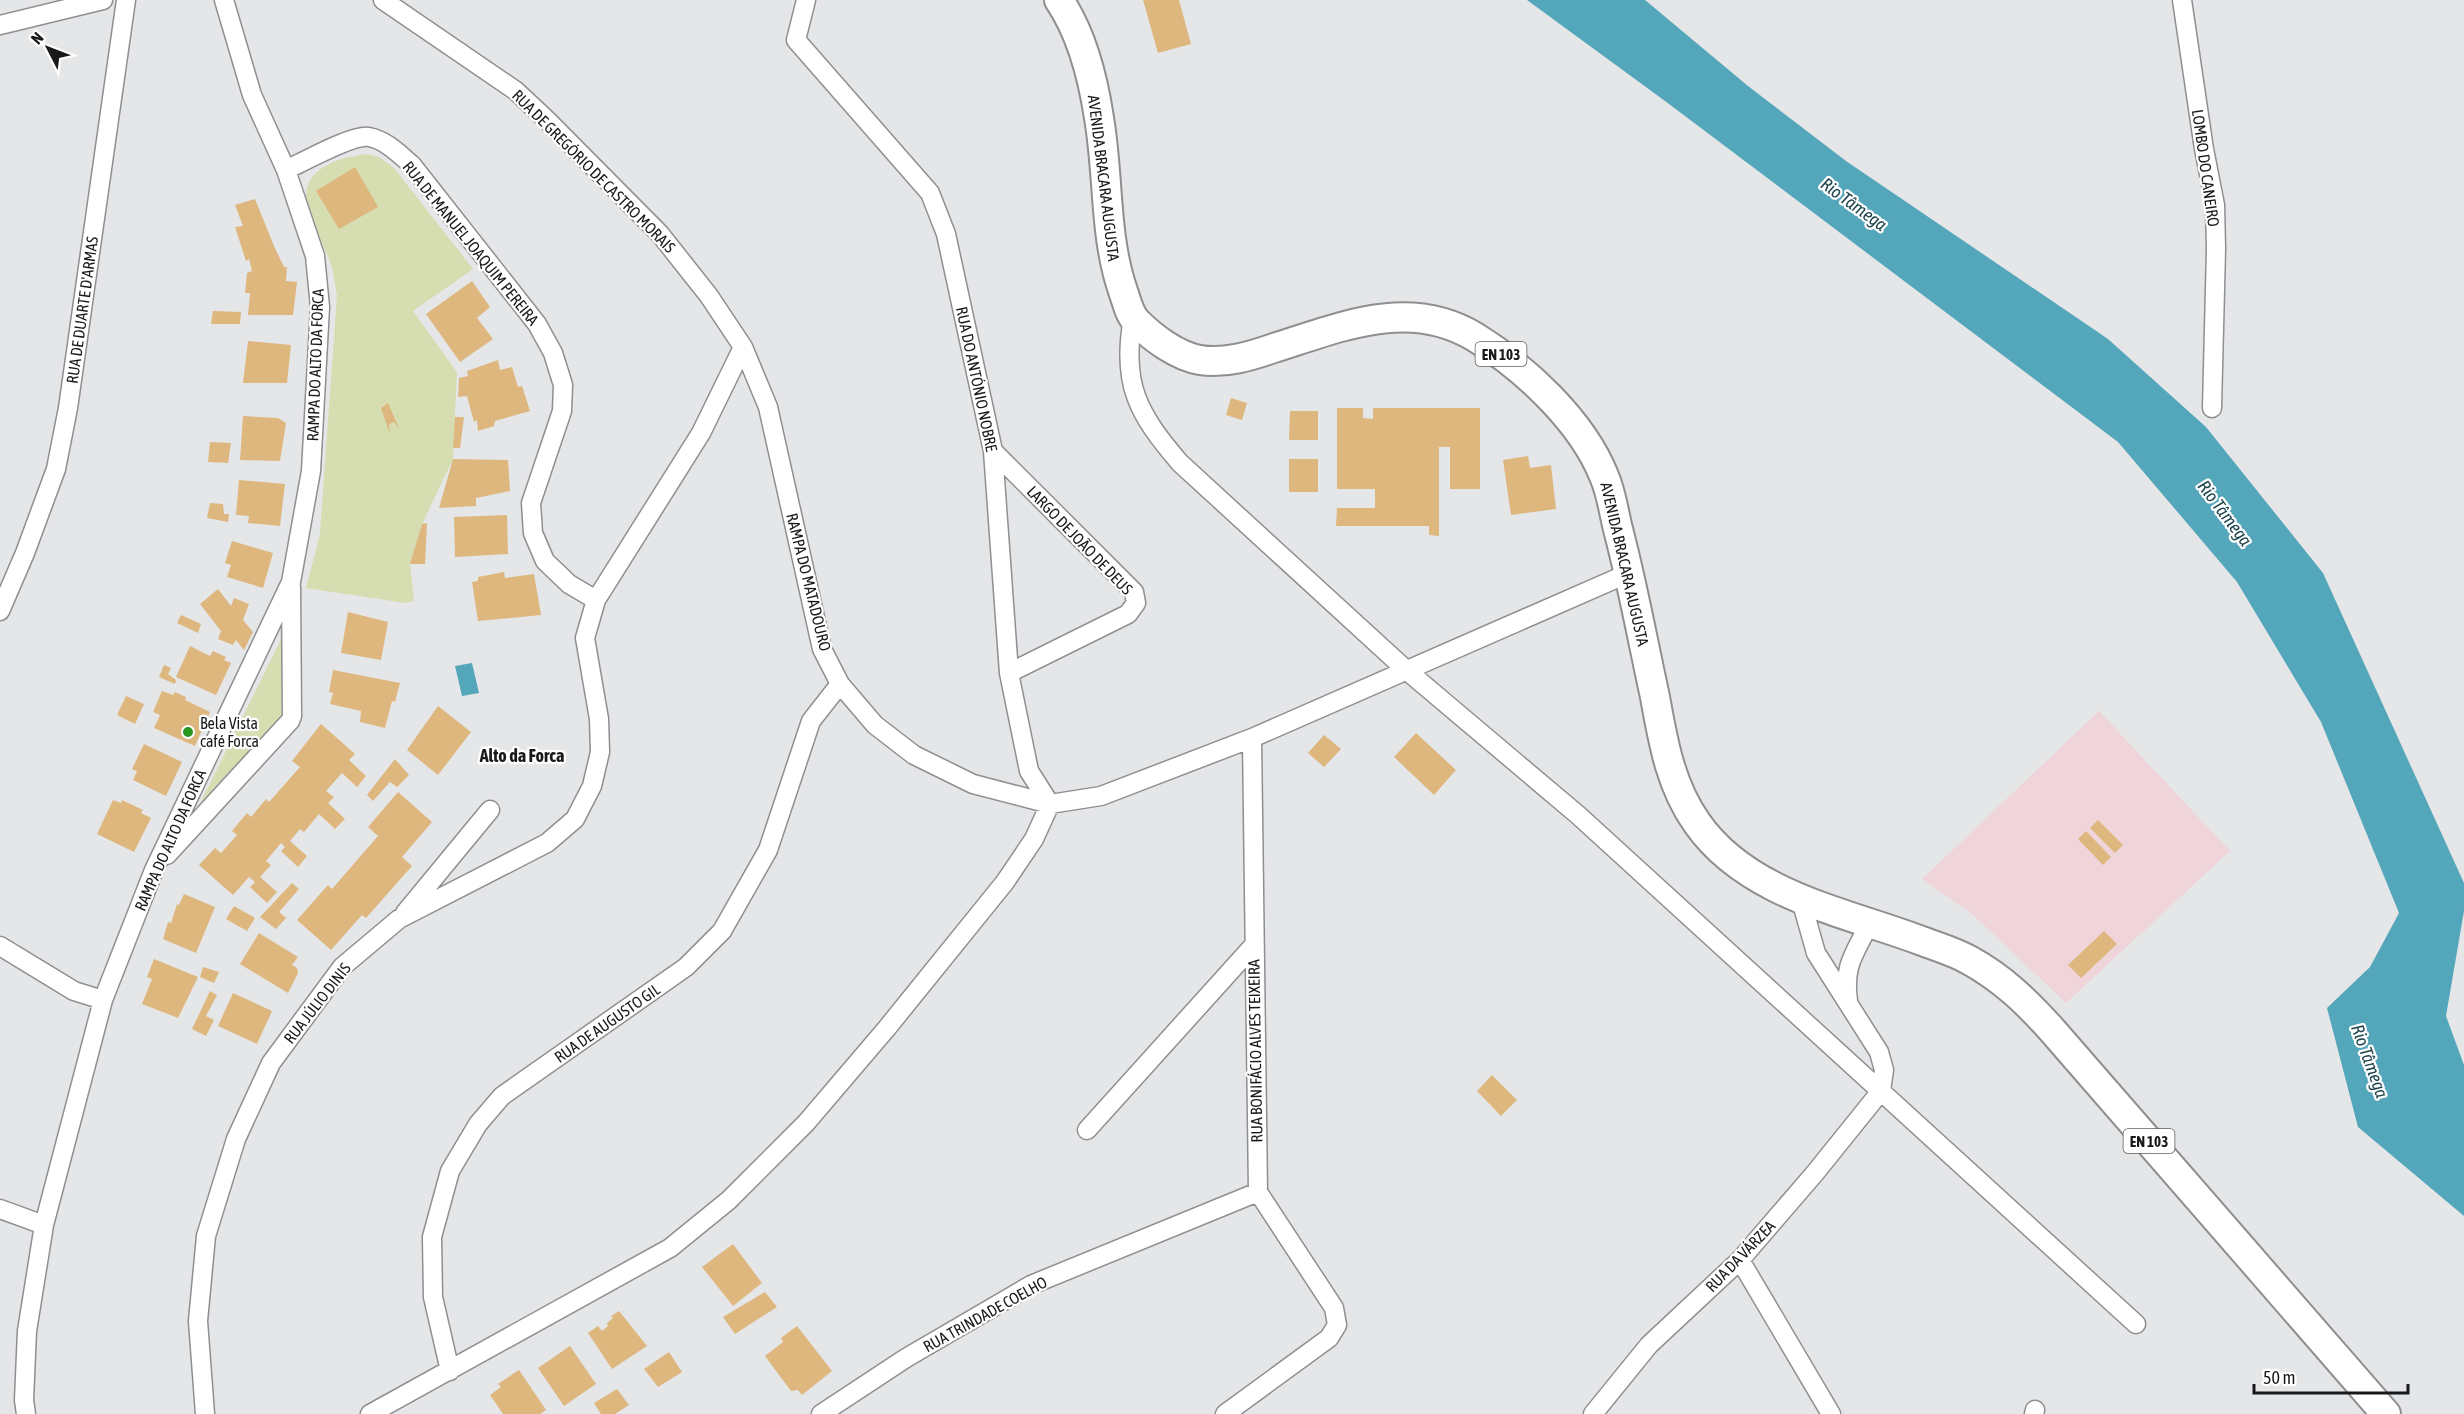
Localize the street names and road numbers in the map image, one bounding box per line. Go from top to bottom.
street label: RUA DE GREGÓRIO DE CASTRO MORAIS [509,86,679,256]
street label: AVENIDA BRACARA AUGUSTA [1085,94,1123,262]
street label: LOMBO DO CANEIRO [2189,108,2223,228]
street label: RUA DE MANUEL JOAQUIM PEREIRA [399,157,543,329]
street label: RUA DE DUARTE D'ARMAS [63,235,101,385]
street label: RAMPA DO ALTO DA FORCA [303,288,327,442]
street label: RUA DO ANTÓNIO NOBRE [953,305,1001,453]
road number: EN 103 [1476,342,1526,366]
street label: AVENIDA BRACARA AUGUSTA [1597,480,1653,648]
street label: LARGO DE JOÃO DE DEUS [1024,482,1137,598]
street label: RAMPA DO MATADOURO [783,511,835,653]
street label: RAMPA DO ALTO DA FORCA [131,766,209,913]
street label: RUA JÚLIO DINIS [280,959,354,1047]
street label: RUA BONIFÁCIO ALVES TEIXEIRA [1244,959,1266,1143]
street label: RUA DE AUGUSTO GIL [551,980,664,1066]
road number: EN 103 [2124,1129,2174,1153]
street label: RUA DA VÁRZEA [1702,1217,1778,1295]
street label: RUA TRINDADE COELHO [920,1273,1050,1355]

